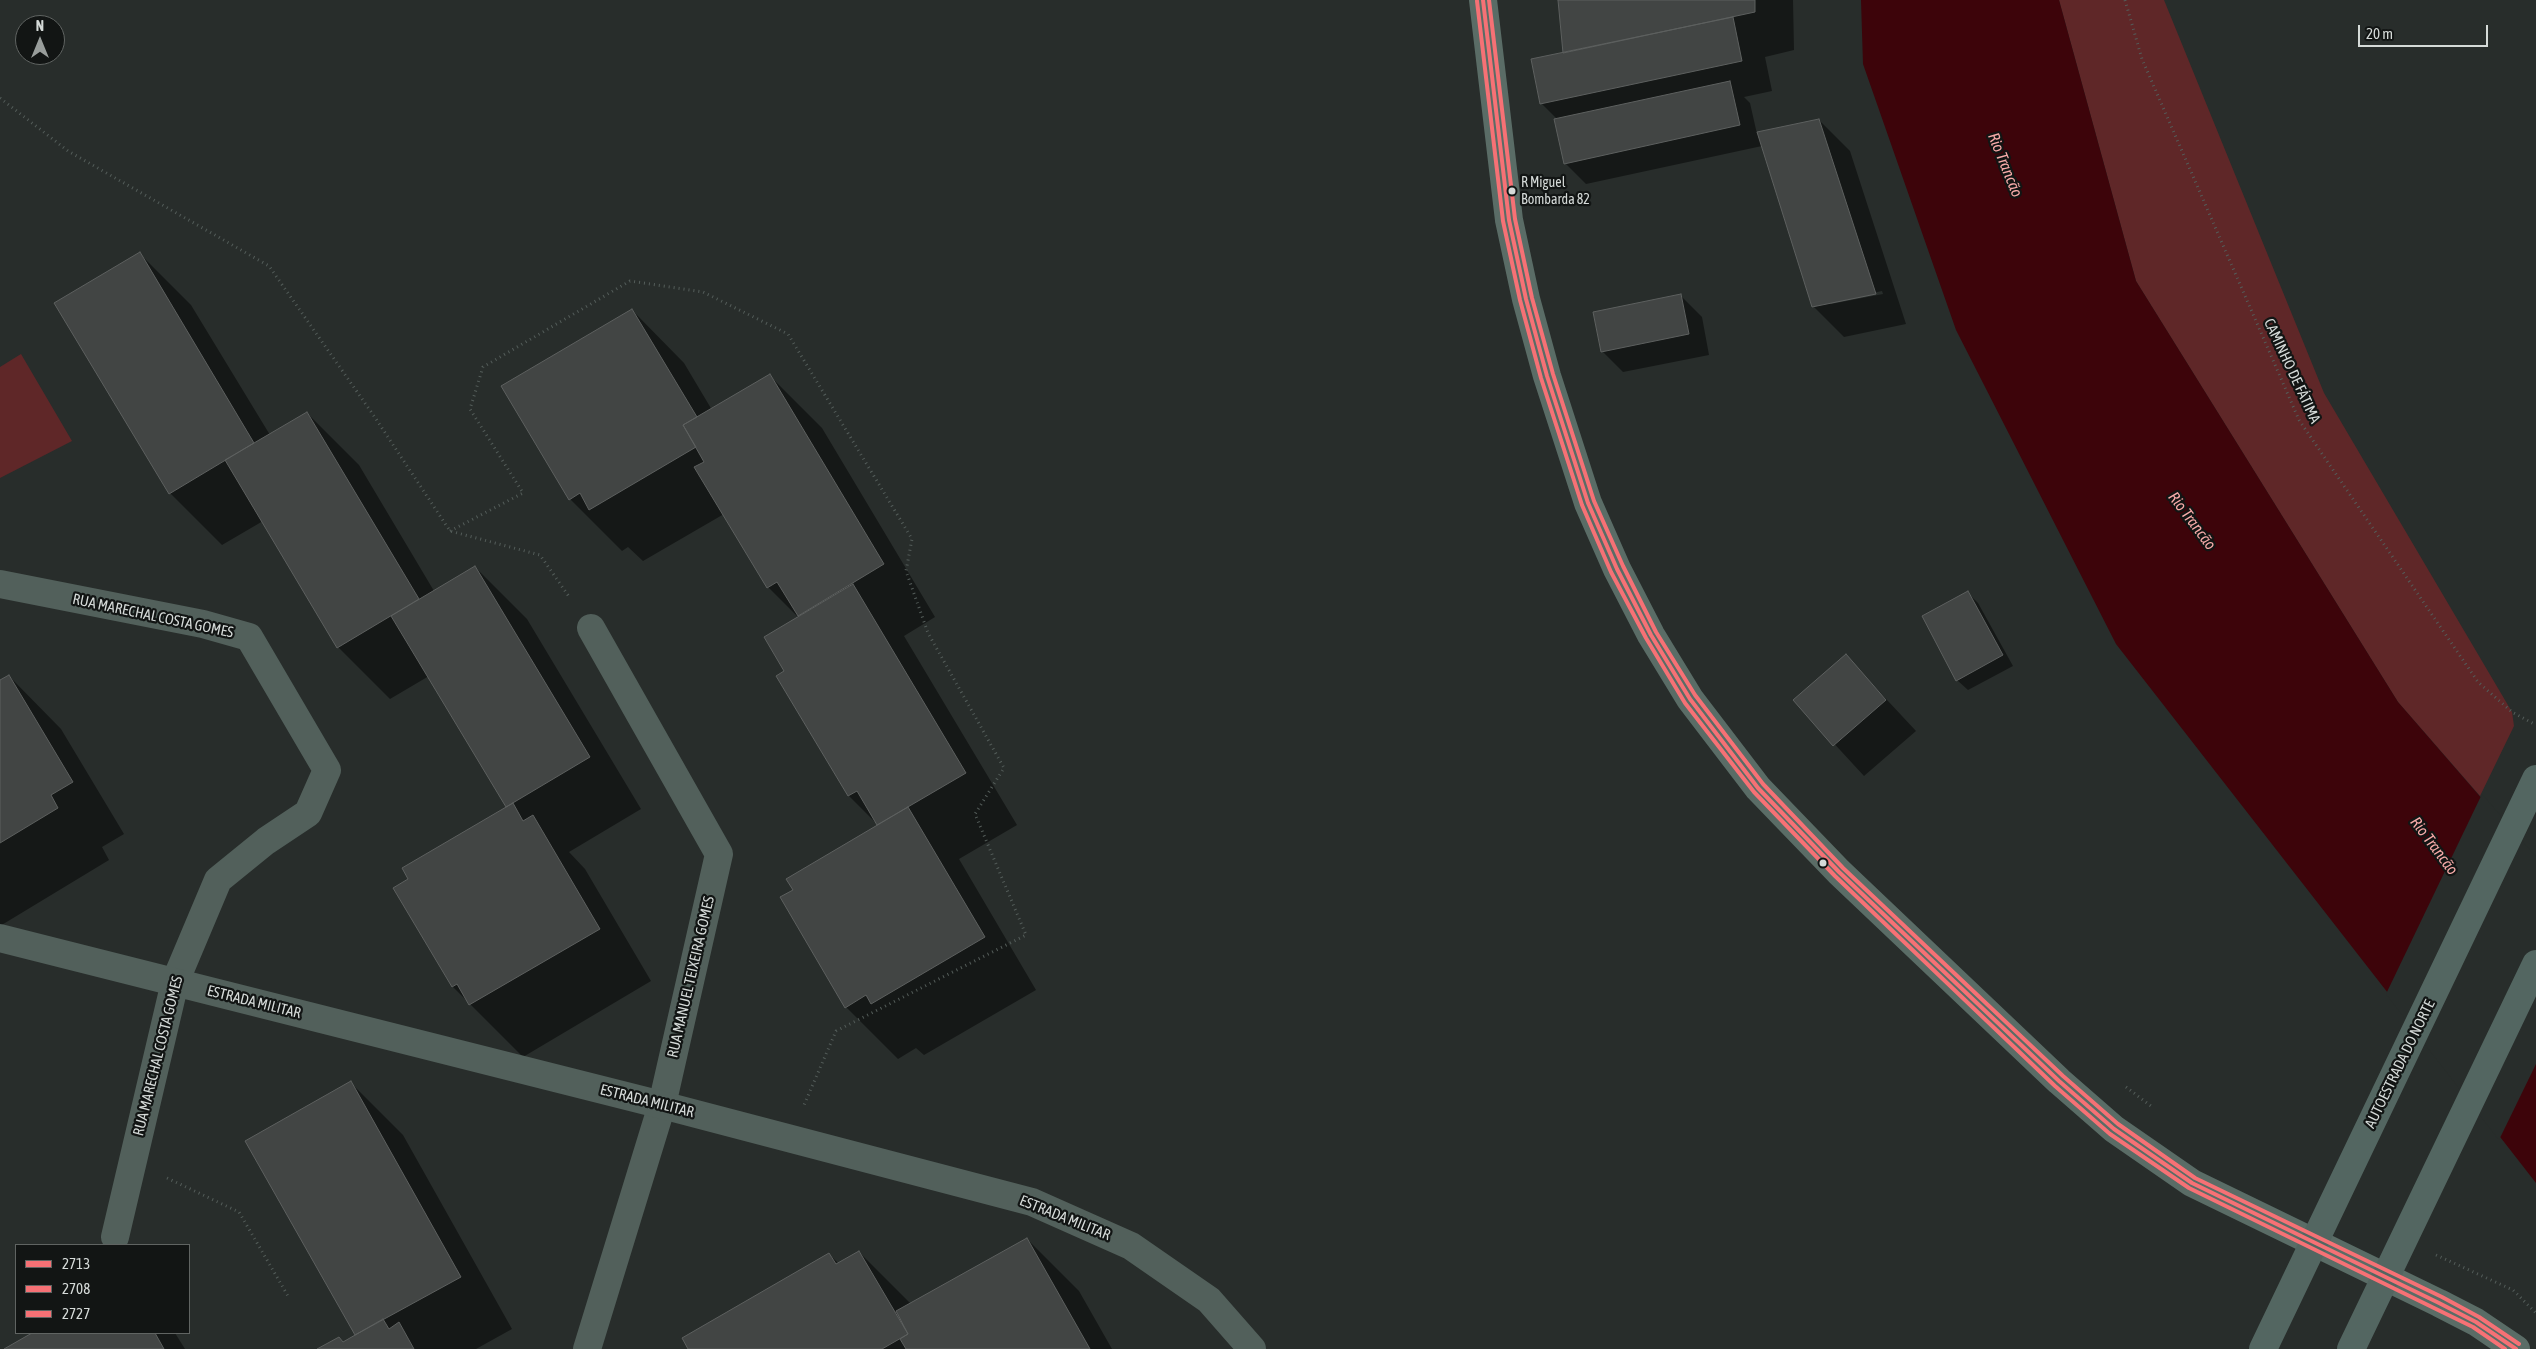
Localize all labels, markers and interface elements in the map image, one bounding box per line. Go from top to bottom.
north arrow [15,15,65,65]
scale bar [2361,15,2491,47]
text: N [36,18,44,34]
text: 20 m [2366,25,2393,42]
water label: Rio Trancão [1983,130,2027,200]
place label: R Miguel Bombarda 82 [1521,175,1590,208]
marker: R Miguel Bombarda 82 [1507,186,1517,196]
street label: CAMINHO DE FÁTIMA [2260,316,2324,426]
water label: Rio Trancão [2164,488,2220,554]
street label: RUA MARECHAL COSTA GOMES [71,590,235,642]
water label: Rio Trancão [2406,813,2462,879]
unlabelled marker [1818,858,1828,868]
street label: RUA MANUEL TEIXEIRA GOMES [664,894,718,1060]
street label: RUA MARECHAL COSTA GOMES [129,974,187,1138]
street label: ESTRADA MILITAR [205,982,303,1022]
street label: AUTOESTRADA DO NORTE [2361,997,2439,1131]
street label: ESTRADA MILITAR [598,1081,696,1121]
street label: ESTRADA MILITAR [1017,1192,1113,1244]
legend [15,1244,190,1334]
text: 2713 [62,1255,90,1272]
text: 2708 [62,1280,90,1297]
text: 2727 [62,1305,90,1322]

